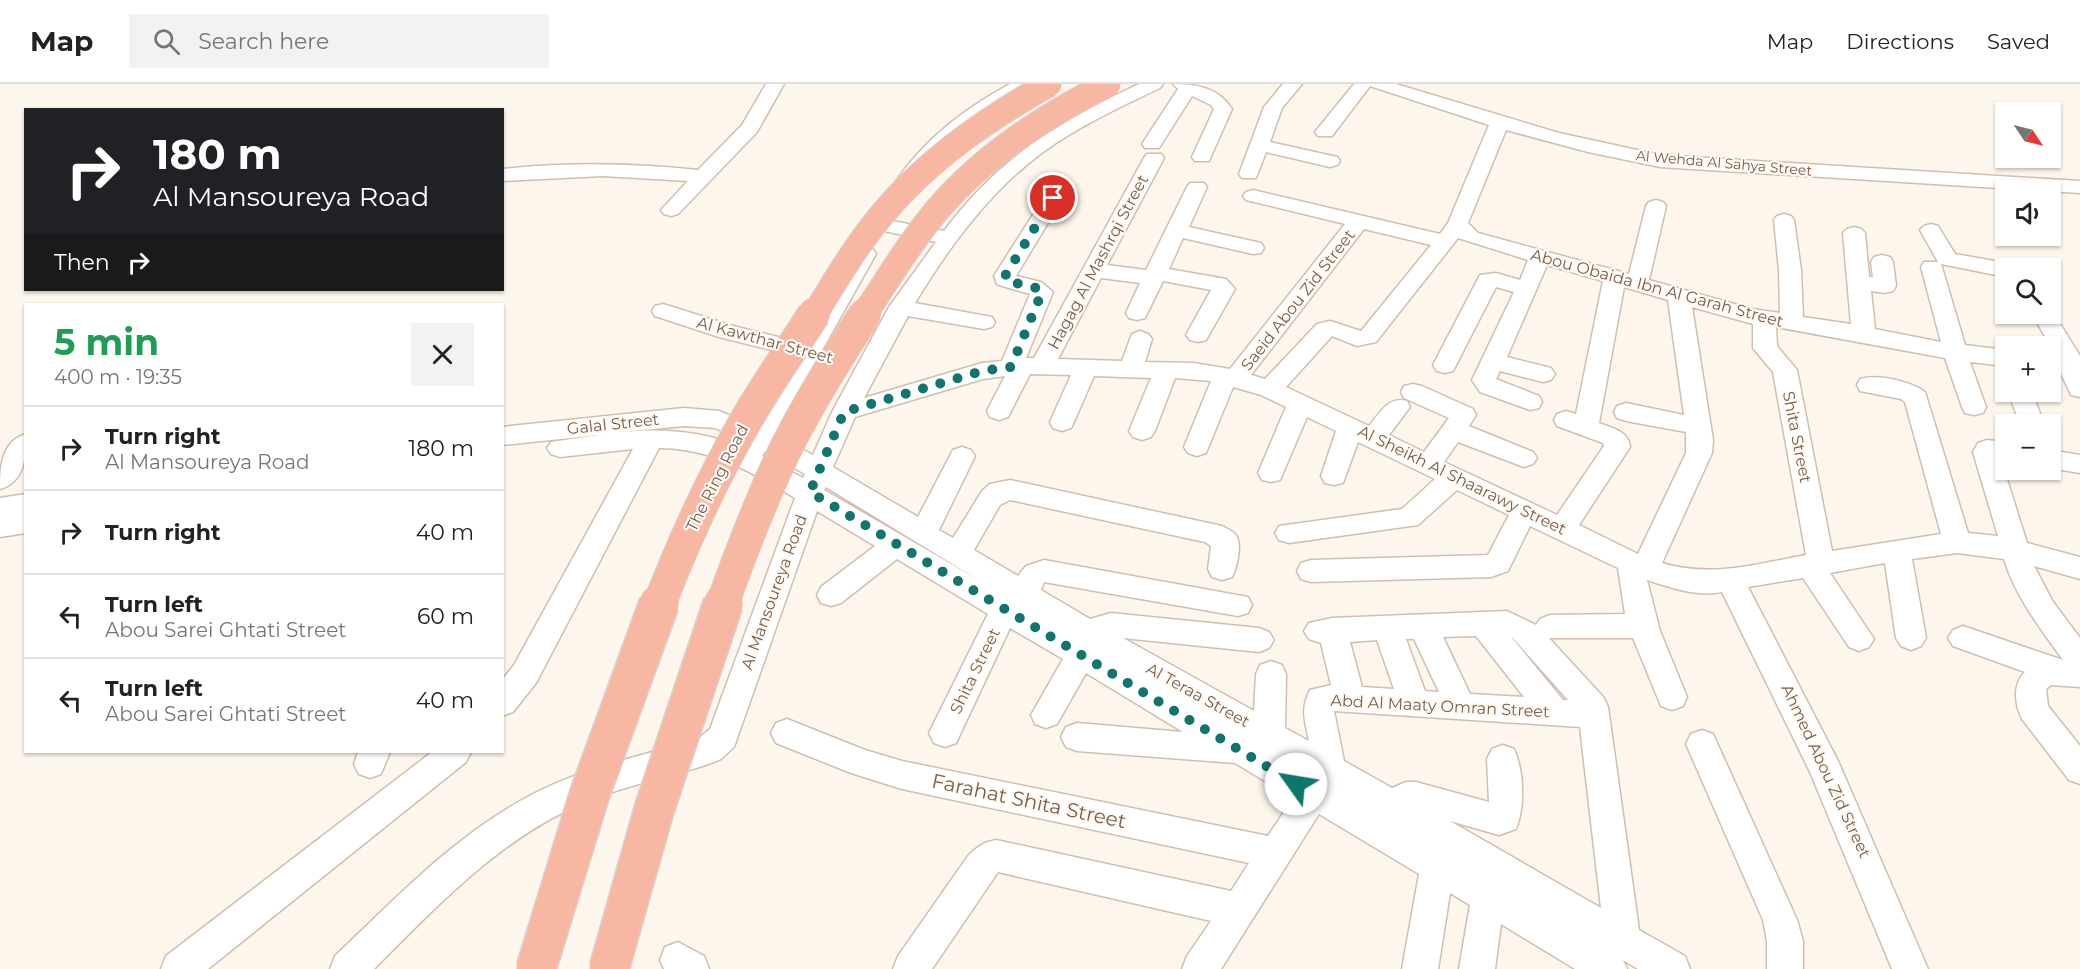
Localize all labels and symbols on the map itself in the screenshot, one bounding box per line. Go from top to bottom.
north arrow [1995,102,2061,168]
street label: Al Wehda Al Sahya Street [1635,146,1813,180]
street label: Hagag Al Mashrqi Street [1044,171,1152,353]
pin [1027,172,1078,223]
street label: Saeid Abou Zid Street [1237,225,1359,374]
street label: Abou Obaida Ibn Al Garah Street [1529,245,1786,331]
street label: Al Kawthar Street [695,313,836,367]
street label: Shita Street [1779,390,1815,485]
street label: Galal Street [566,410,660,438]
street label: The Ring Road [682,421,752,535]
street label: Al Sheikh Al Shaarawy Street [1355,421,1569,539]
street label: Al Mansoureya Road [737,512,811,672]
street label: Shita Street [946,625,1004,717]
street label: Al Teraa Street [1143,659,1253,731]
street label: Ahmed Abou Zid Street [1777,681,1875,861]
street label: Abd Al Maaty Omran Street [1330,691,1550,721]
position arrow [1264,752,1328,816]
street label: Farahat Shita Street [930,769,1128,833]

